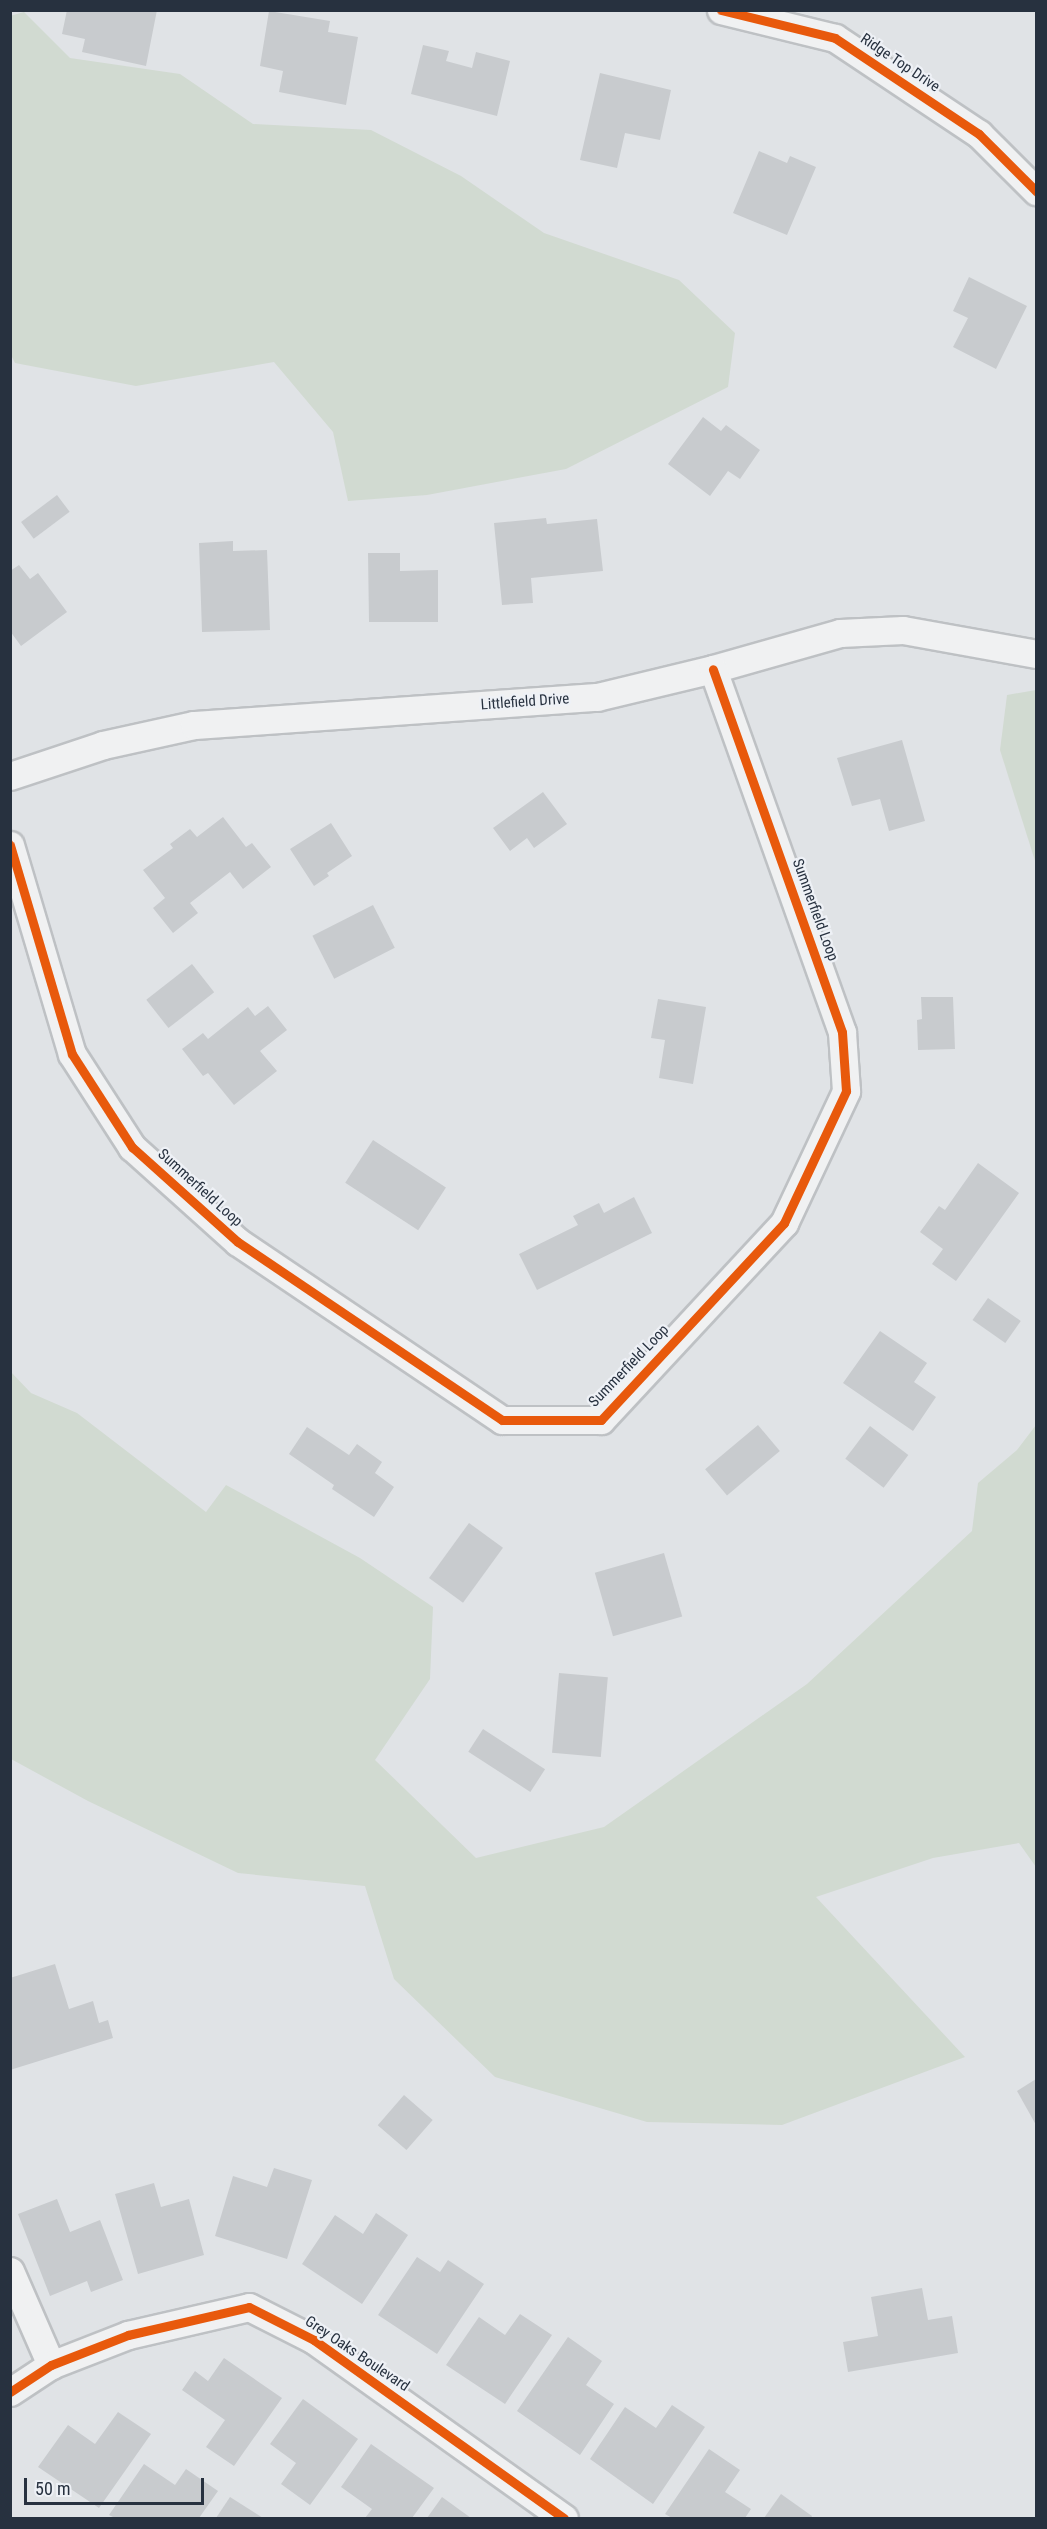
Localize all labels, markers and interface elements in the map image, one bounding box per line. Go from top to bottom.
street label: Ridge Top Drive [857,30,943,96]
street label: Littlefield Drive [480,690,570,714]
street label: Summerfield Loop [788,856,842,964]
street label: Summerfield Loop [154,1145,246,1231]
street label: Summerfield Loop [585,1321,673,1411]
street label: Grey Oaks Boulevard [301,2312,413,2396]
scale bar [27,2466,207,2504]
text: 50 m [35,2478,70,2499]

